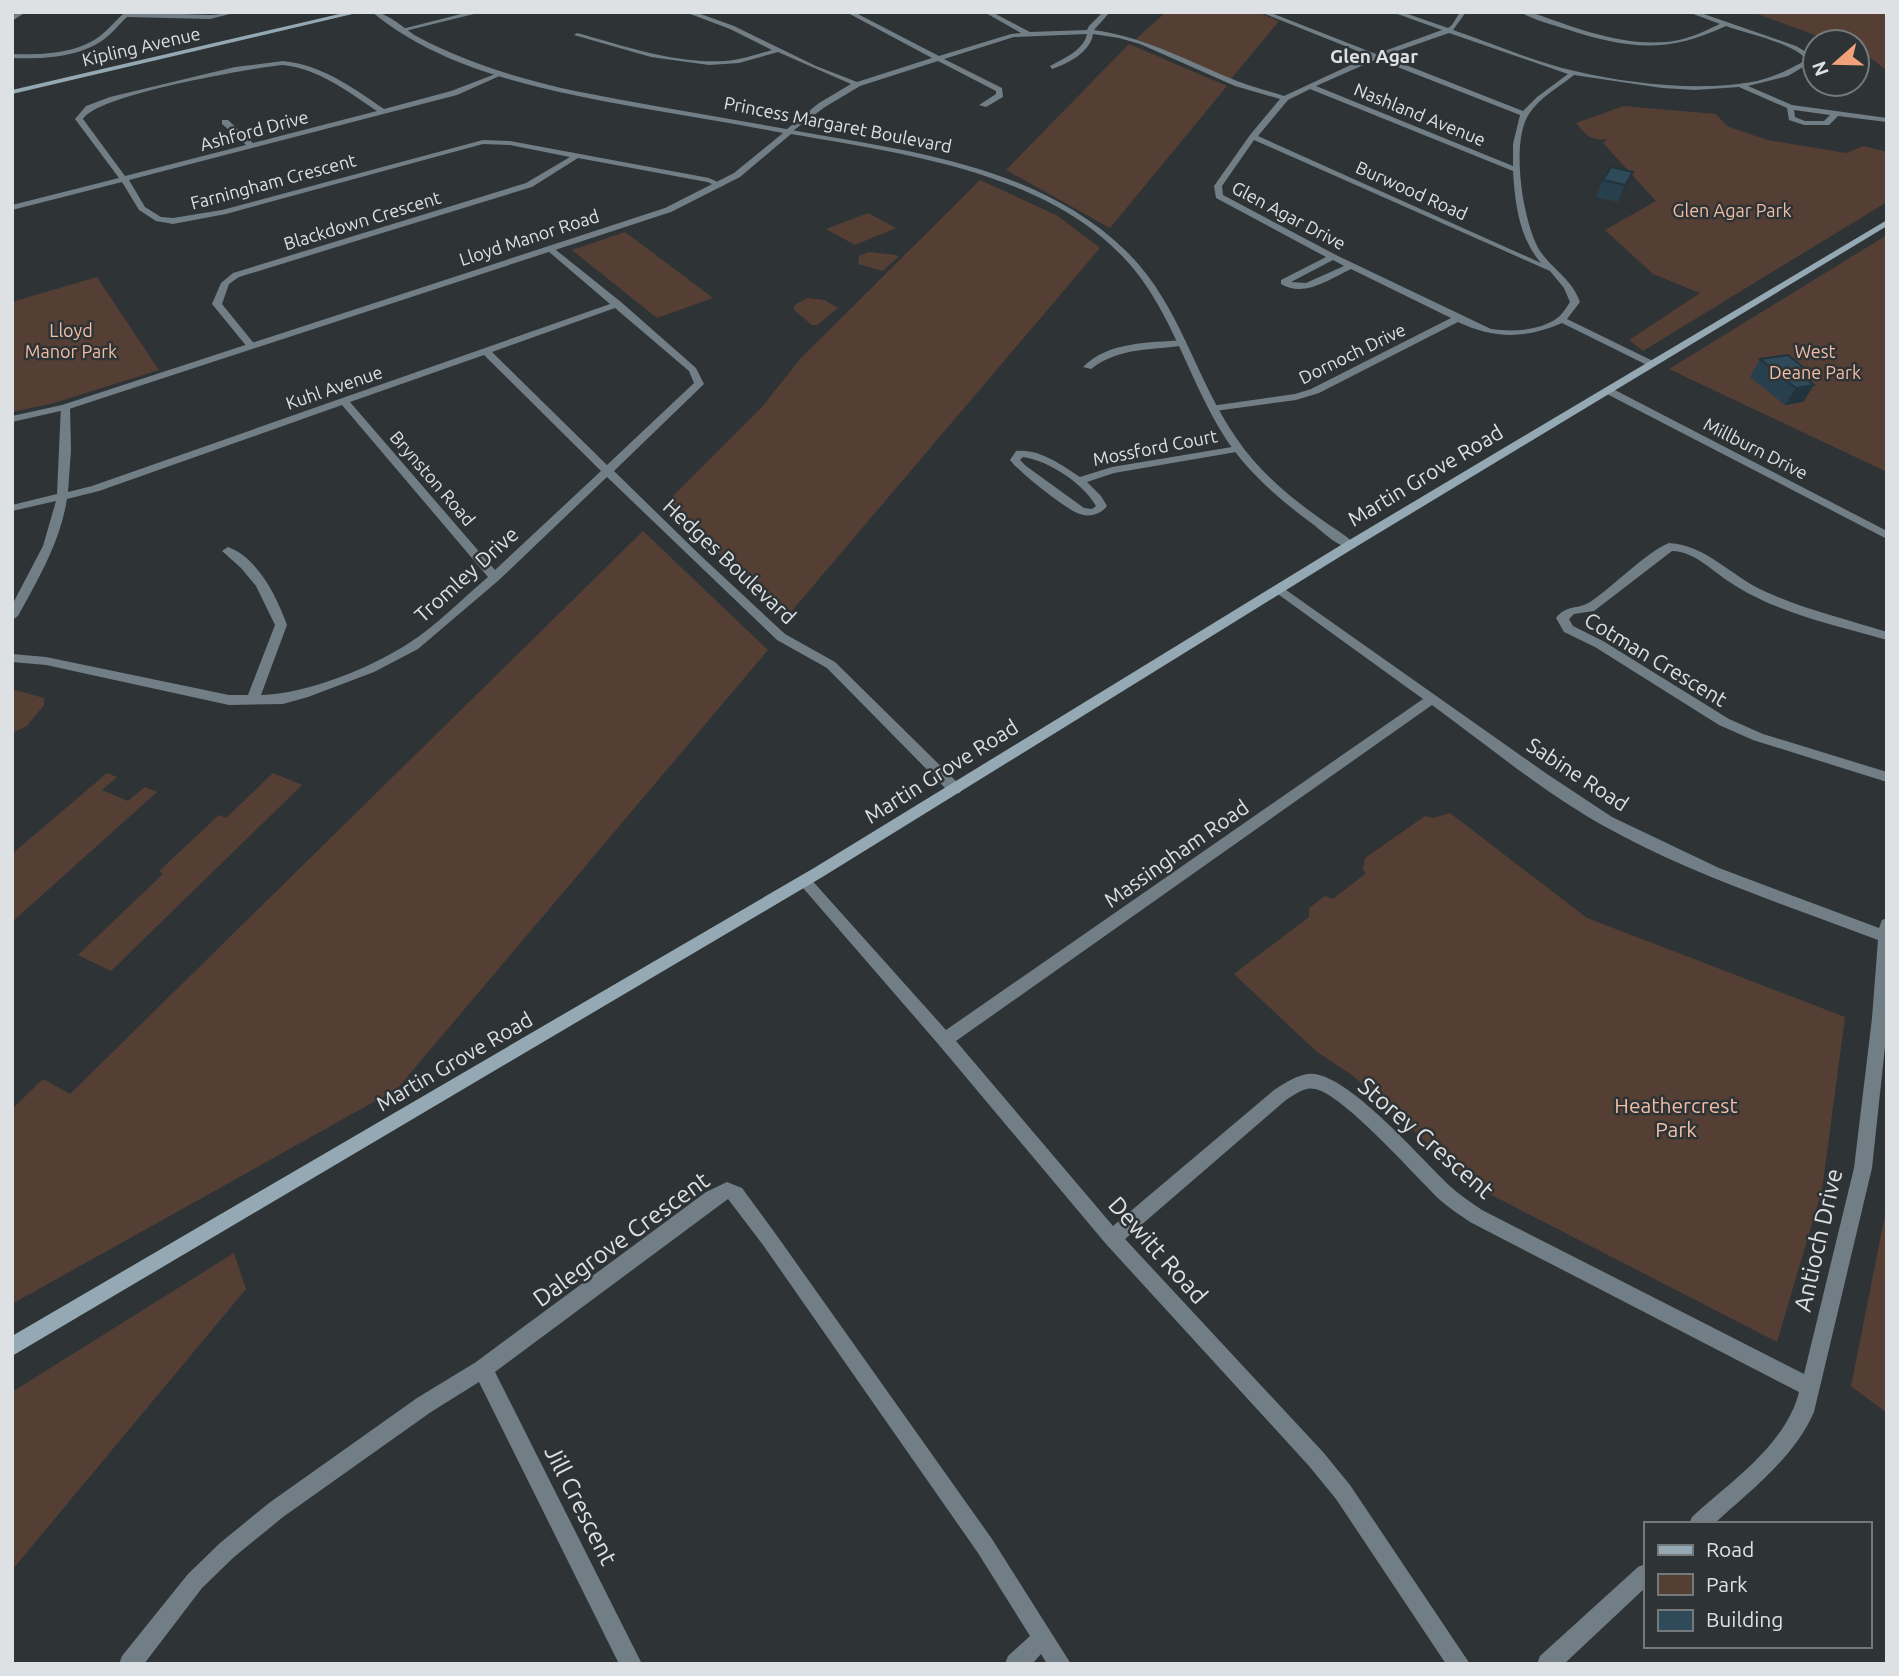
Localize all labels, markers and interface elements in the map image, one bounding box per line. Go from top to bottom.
street label: Kipling Avenue [80,23,202,69]
north arrow [1801,28,1871,98]
district label: Glen Agar [1330,45,1418,67]
text: N [1807,58,1833,79]
street label: Nashland Avenue [1351,79,1489,149]
street label: Princess Margaret Boulevard [722,92,954,156]
street label: Ashford Drive [198,106,310,154]
street label: Farningham Crescent [188,149,358,213]
street label: Burwood Road [1353,156,1471,224]
street label: Glen Agar Drive [1229,177,1349,253]
street label: Blackdown Crescent [281,187,443,253]
park label: Glen Agar Park [1673,200,1791,220]
street label: Lloyd Manor Road [457,205,601,269]
street label: Dornoch Drive [1295,319,1409,387]
park label: Lloyd Manor Park [25,320,117,361]
park label: West Deane Park [1769,341,1861,382]
street label: Kuhl Avenue [283,361,385,413]
street label: Millburn Drive [1701,413,1811,483]
street label: Martin Grove Road [1343,419,1507,531]
street label: Mossford Court [1091,425,1219,469]
street label: Brynston Road [386,427,480,529]
street label: Hedges Boulevard [659,494,801,628]
street label: Tromley Drive [409,521,523,627]
street label: Cotman Crescent [1580,607,1732,711]
street label: Martin Grove Road [860,714,1022,828]
street label: Sabine Road [1523,732,1633,816]
street label: Massingham Road [1099,794,1253,912]
street label: Martin Grove Road [372,1007,536,1115]
street label: Storey Crescent [1353,1072,1500,1204]
park label: Heathercrest Park [1614,1093,1738,1141]
street label: Dalegrove Crescent [528,1166,715,1312]
street label: Antioch Drive [1788,1166,1848,1314]
street label: Dewitt Road [1103,1191,1213,1309]
street label: Jill Crescent [539,1441,623,1570]
legend [1644,1522,1871,1648]
text: Road [1706,1537,1754,1561]
text: Park [1706,1572,1748,1596]
text: Building [1706,1607,1783,1631]

